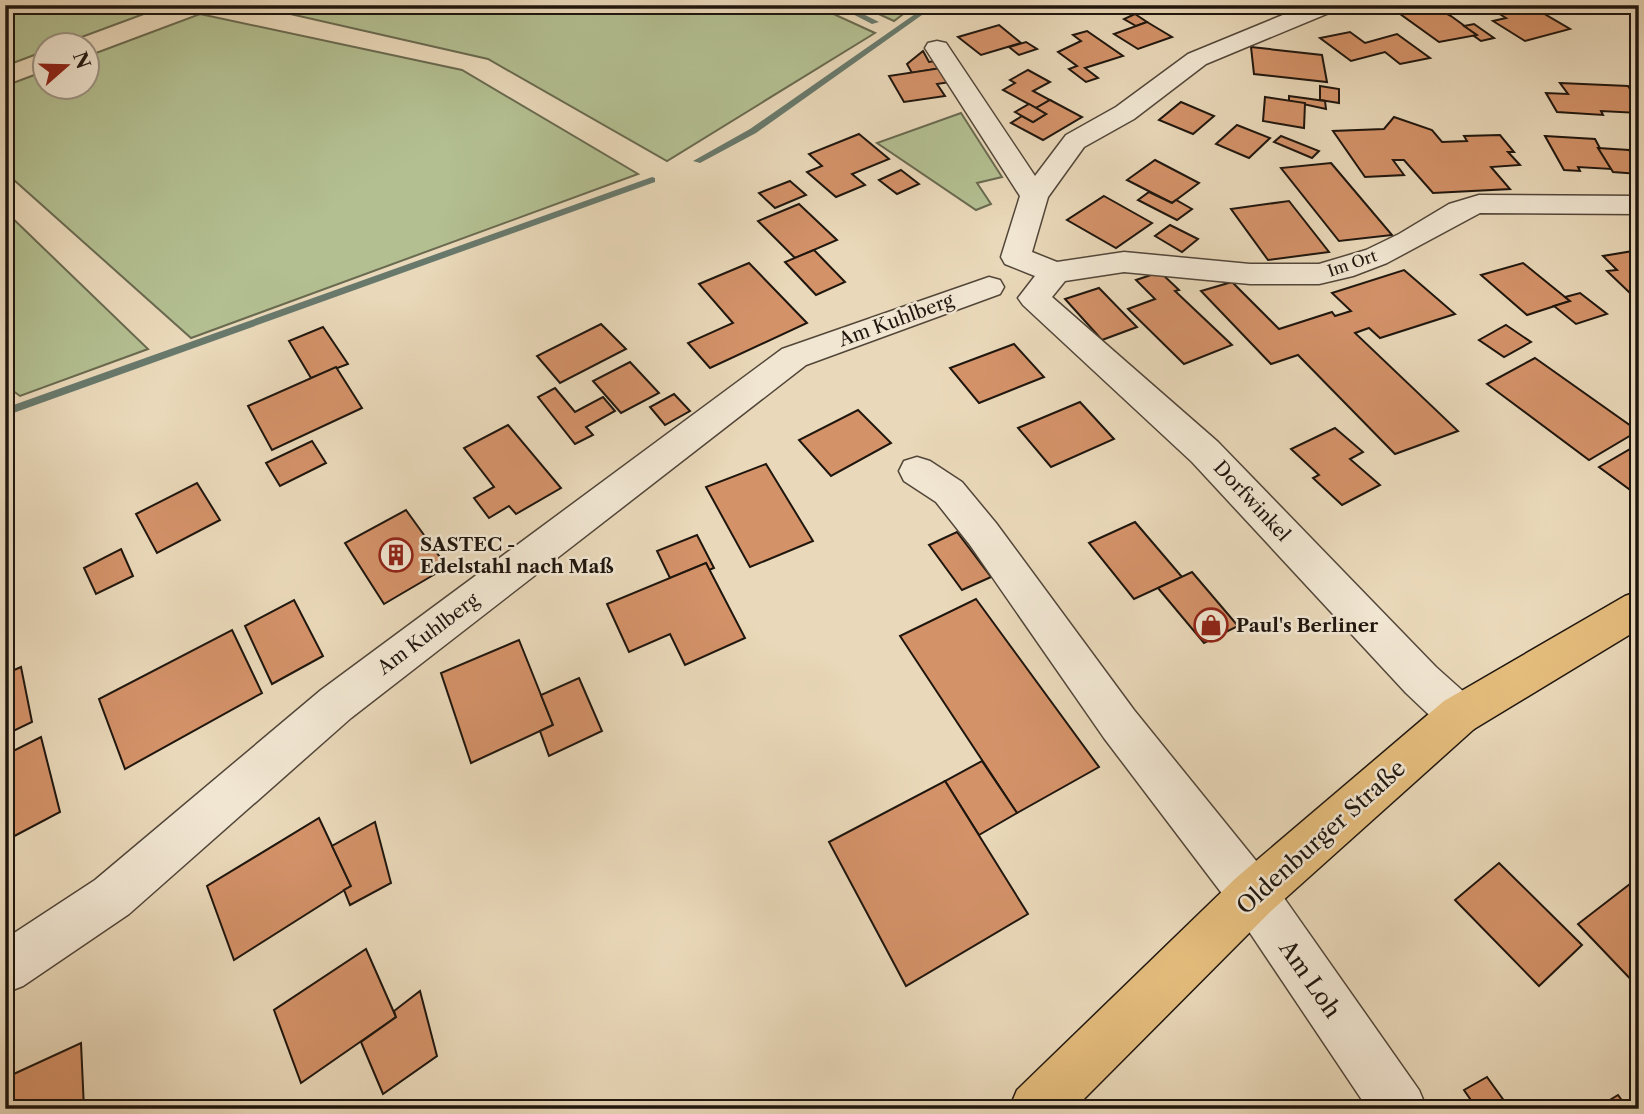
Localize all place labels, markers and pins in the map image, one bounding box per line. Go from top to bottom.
place label: SASTEC - Edelstahl nach Maß [420,533,614,578]
building icon: SASTEC - Edelstahl nach Maß [377,536,415,574]
shop icon: Paul's Berliner [1192,606,1230,644]
place label: Paul's Berliner [1236,614,1379,637]

